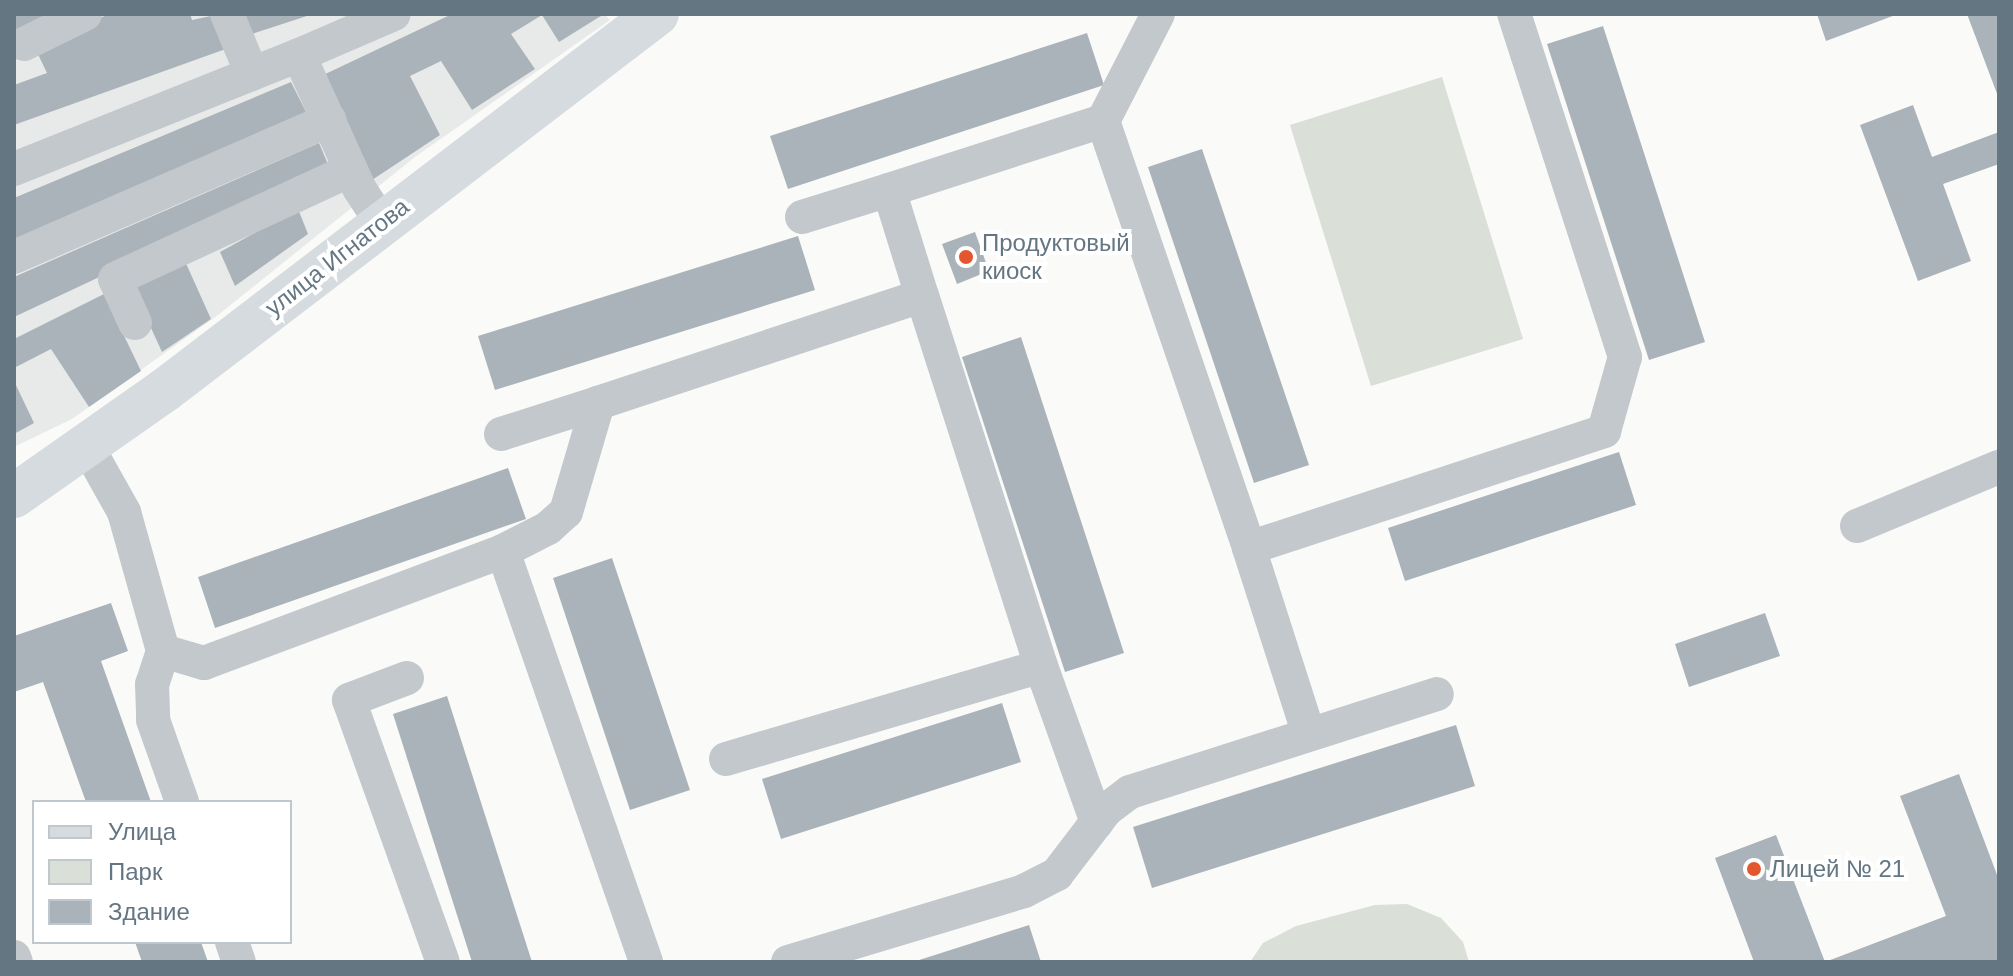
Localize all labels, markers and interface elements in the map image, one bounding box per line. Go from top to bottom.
street label: улица Игнатова [259,192,415,322]
place label: Продуктовый киоск [982,229,1130,285]
marker: Продуктовый киоск [957,248,975,266]
legend [32,800,292,944]
text: Улица [108,818,176,845]
place label: Лицей № 21 [1770,855,1905,883]
text: Парк [108,858,162,885]
marker: Лицей № 21 [1745,860,1763,878]
text: Здание [108,898,190,925]

